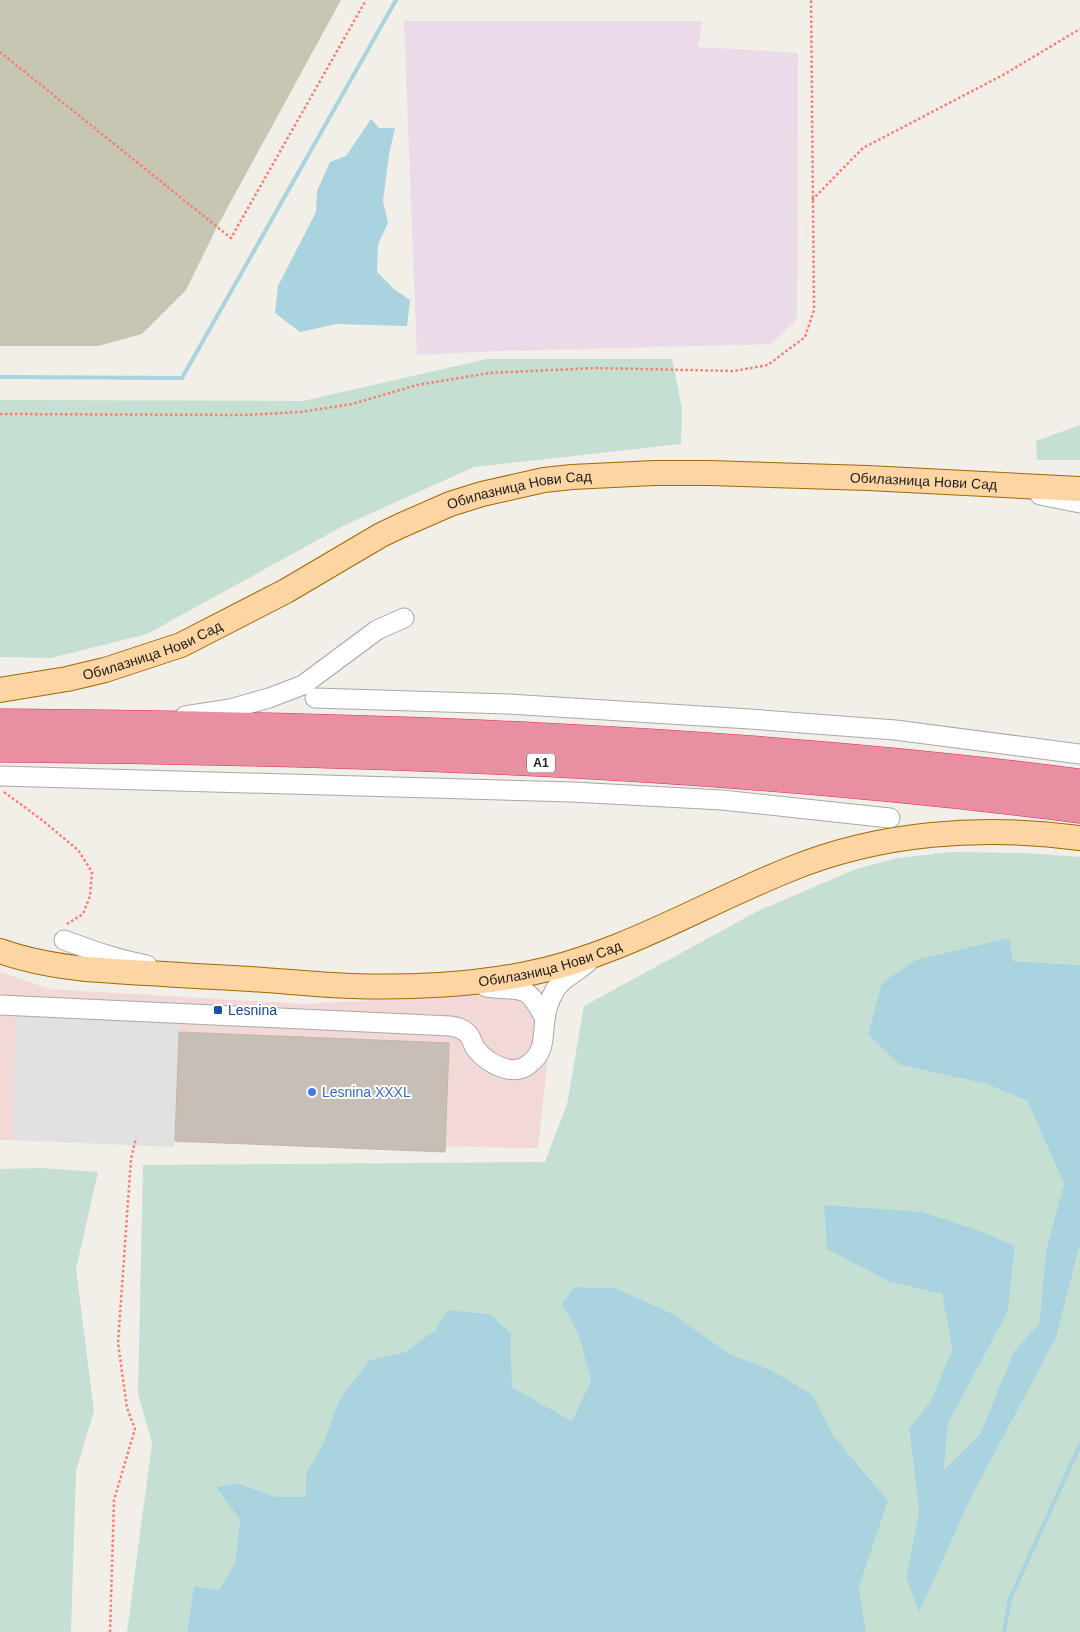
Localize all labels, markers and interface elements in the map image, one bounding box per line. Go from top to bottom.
street label: Обилазница Нови Сад [445,468,592,512]
street label: Обилазница Нови Сад [850,469,998,493]
street label: Обилазница Нови Сад [81,617,225,683]
road number: A1 [527,754,555,772]
street label: Обилазница Нови Сад [477,937,624,989]
place label: Lesnina [228,1002,277,1018]
marker: Lesnina [212,1004,224,1016]
place label: Lesnina XXXL [322,1084,411,1100]
marker: Lesnina XXXL [306,1086,318,1098]

